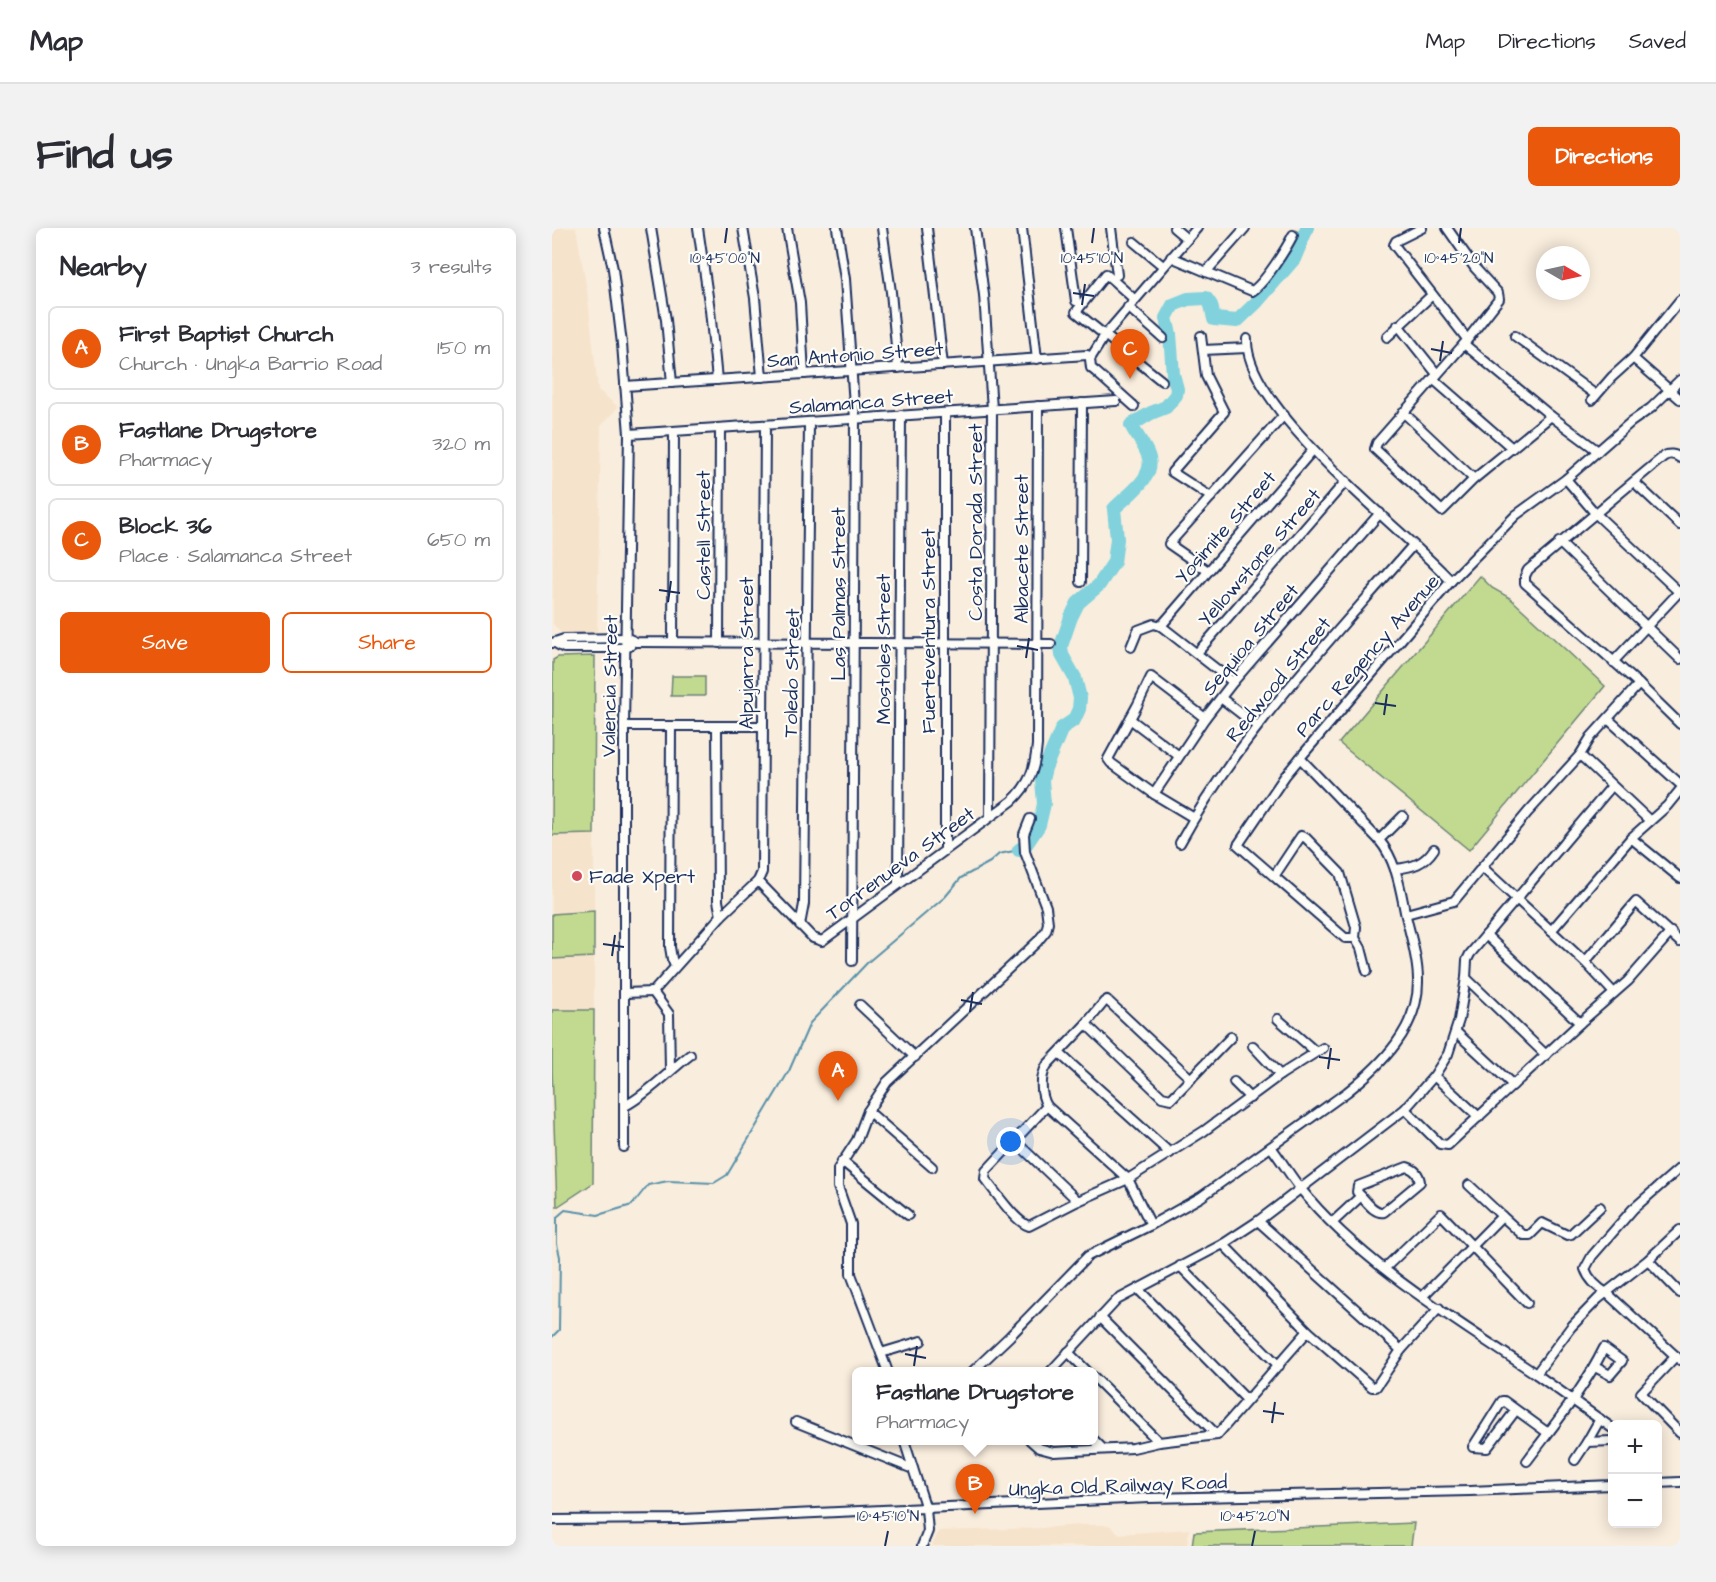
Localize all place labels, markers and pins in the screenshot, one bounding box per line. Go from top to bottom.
pin: C [1110,330,1150,379]
place label: Fade Xpert [589,863,695,891]
marker: Fade Xpert [570,869,584,883]
pin: A [818,1052,858,1101]
pin: B [956,1464,994,1514]

